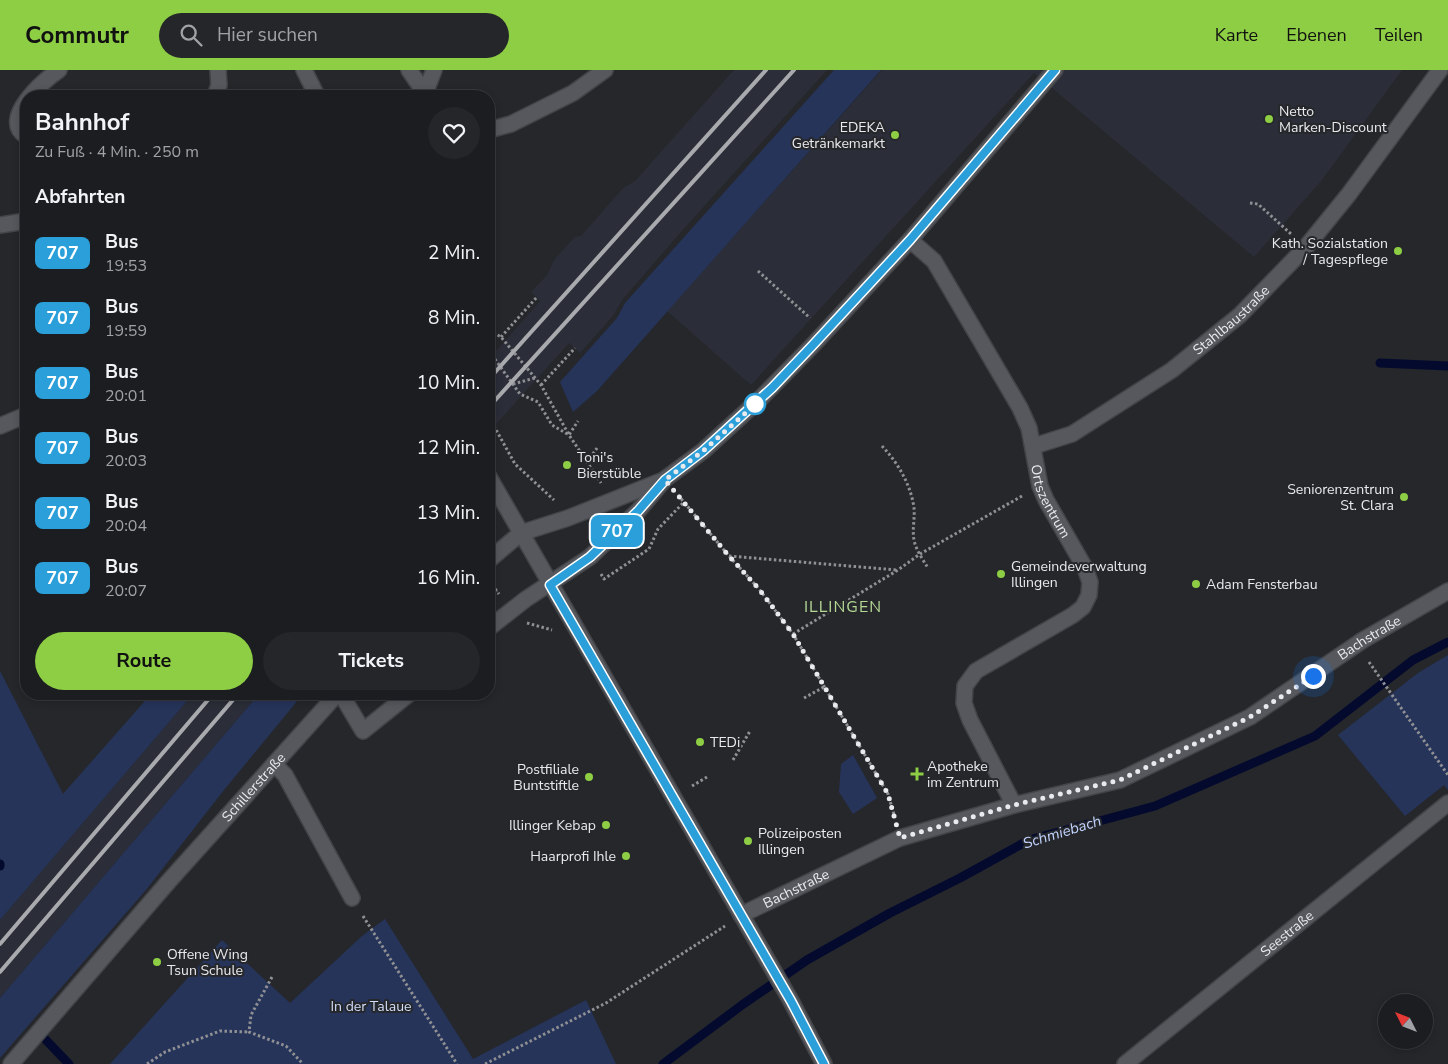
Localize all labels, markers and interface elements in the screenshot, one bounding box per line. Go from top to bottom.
search box [159,13,509,58]
text: Commutr [25,19,129,51]
icon: search [177,21,205,49]
text: Hier suchen [217,22,318,48]
text: Karte [1215,23,1258,47]
text: Ebenen [1286,23,1347,47]
text: Teilen [1375,23,1423,47]
place label: Netto Marken-Discount [1279,102,1387,137]
text: Bahnhof [35,106,129,138]
button: heart [428,107,480,159]
marker: Netto Marken-Discount [1263,113,1275,125]
place label: EDEKA Getränkemarkt [792,118,885,153]
marker: EDEKA Getränkemarkt [889,129,901,141]
text: Zu Fuß · 4 Min. · 250 m [35,141,199,163]
text: Abfahrten [35,184,125,210]
text: Bus [105,229,138,255]
place label: Kath. Sozialstation / Tagespflege [1272,234,1388,269]
text: 2 Min. [428,240,480,266]
text: 707 [46,241,79,265]
marker: Kath. Sozialstation / Tagespflege [1392,245,1404,257]
text: 19:53 [105,255,147,277]
street label: Stahlbaustraße [1189,281,1274,359]
text: Bus [105,294,138,320]
text: 8 Min. [428,305,480,331]
text: 707 [46,306,79,330]
text: 19:59 [105,320,147,342]
text: Bus [105,359,138,385]
text: 10 Min. [417,370,480,396]
text: 707 [46,371,79,395]
text: 20:01 [105,385,147,407]
unlabelled marker [744,393,766,415]
text: Bus [105,424,138,450]
text: 12 Min. [417,435,480,461]
text: 707 [46,436,79,460]
place label: Toni's Bierstüble [577,448,641,483]
text: 20:03 [105,450,147,472]
marker: Toni's Bierstüble [561,459,573,471]
street label: Ortszentrum [1026,463,1075,542]
place label: Seniorenzentrum St. Clara [1287,480,1394,515]
text: Bus [105,489,138,515]
marker: Seniorenzentrum St. Clara [1398,491,1410,503]
text: 13 Min. [417,500,480,526]
text: 707 [46,501,79,525]
text: 20:04 [105,515,147,537]
line badge: 707 [588,515,646,547]
text: 707 [601,519,633,543]
text: Bus [105,554,138,580]
place label: Gemeindeverwaltung Illingen [1011,557,1147,592]
text: 16 Min. [417,565,480,591]
text: 707 [46,566,79,590]
marker: Gemeindeverwaltung Illingen [995,568,1007,580]
place label: Adam Fensterbau [1206,575,1318,594]
marker: Adam Fensterbau [1190,578,1202,590]
text: 20:07 [105,580,147,602]
district label: ILLINGEN [804,596,882,618]
street label: Bachstraße [1334,611,1405,665]
button: Route [35,632,253,690]
button: Tickets [263,632,480,690]
your location [1301,664,1326,689]
place label: TEDi [710,733,740,752]
marker: TEDi [694,736,706,748]
street label: Schillerstraße [218,749,290,826]
place label: Apotheke im Zentrum [927,757,999,792]
place label: Postfiliale Buntstiftle [513,760,579,795]
marker: Apotheke im Zentrum [911,768,923,780]
marker: Postfiliale Buntstiftle [583,771,595,783]
water label: Schmiebach [1020,811,1104,853]
place label: Illinger Kebap [509,816,596,835]
marker: Illinger Kebap [600,819,612,831]
place label: Polizeiposten Illingen [758,824,842,859]
marker: Polizeiposten Illingen [742,835,754,847]
place label: Haarprofi Ihle [530,847,616,866]
marker: Haarprofi Ihle [620,850,632,862]
street label: Bachstraße [760,865,832,913]
street label: Seestraße [1256,906,1318,961]
place label: Offene Wing Tsun Schule [167,945,248,980]
marker: Offene Wing Tsun Schule [151,956,163,968]
north arrow [1378,994,1432,1049]
map controls [1378,994,1433,1049]
park label: In der Talaue [331,997,412,1016]

